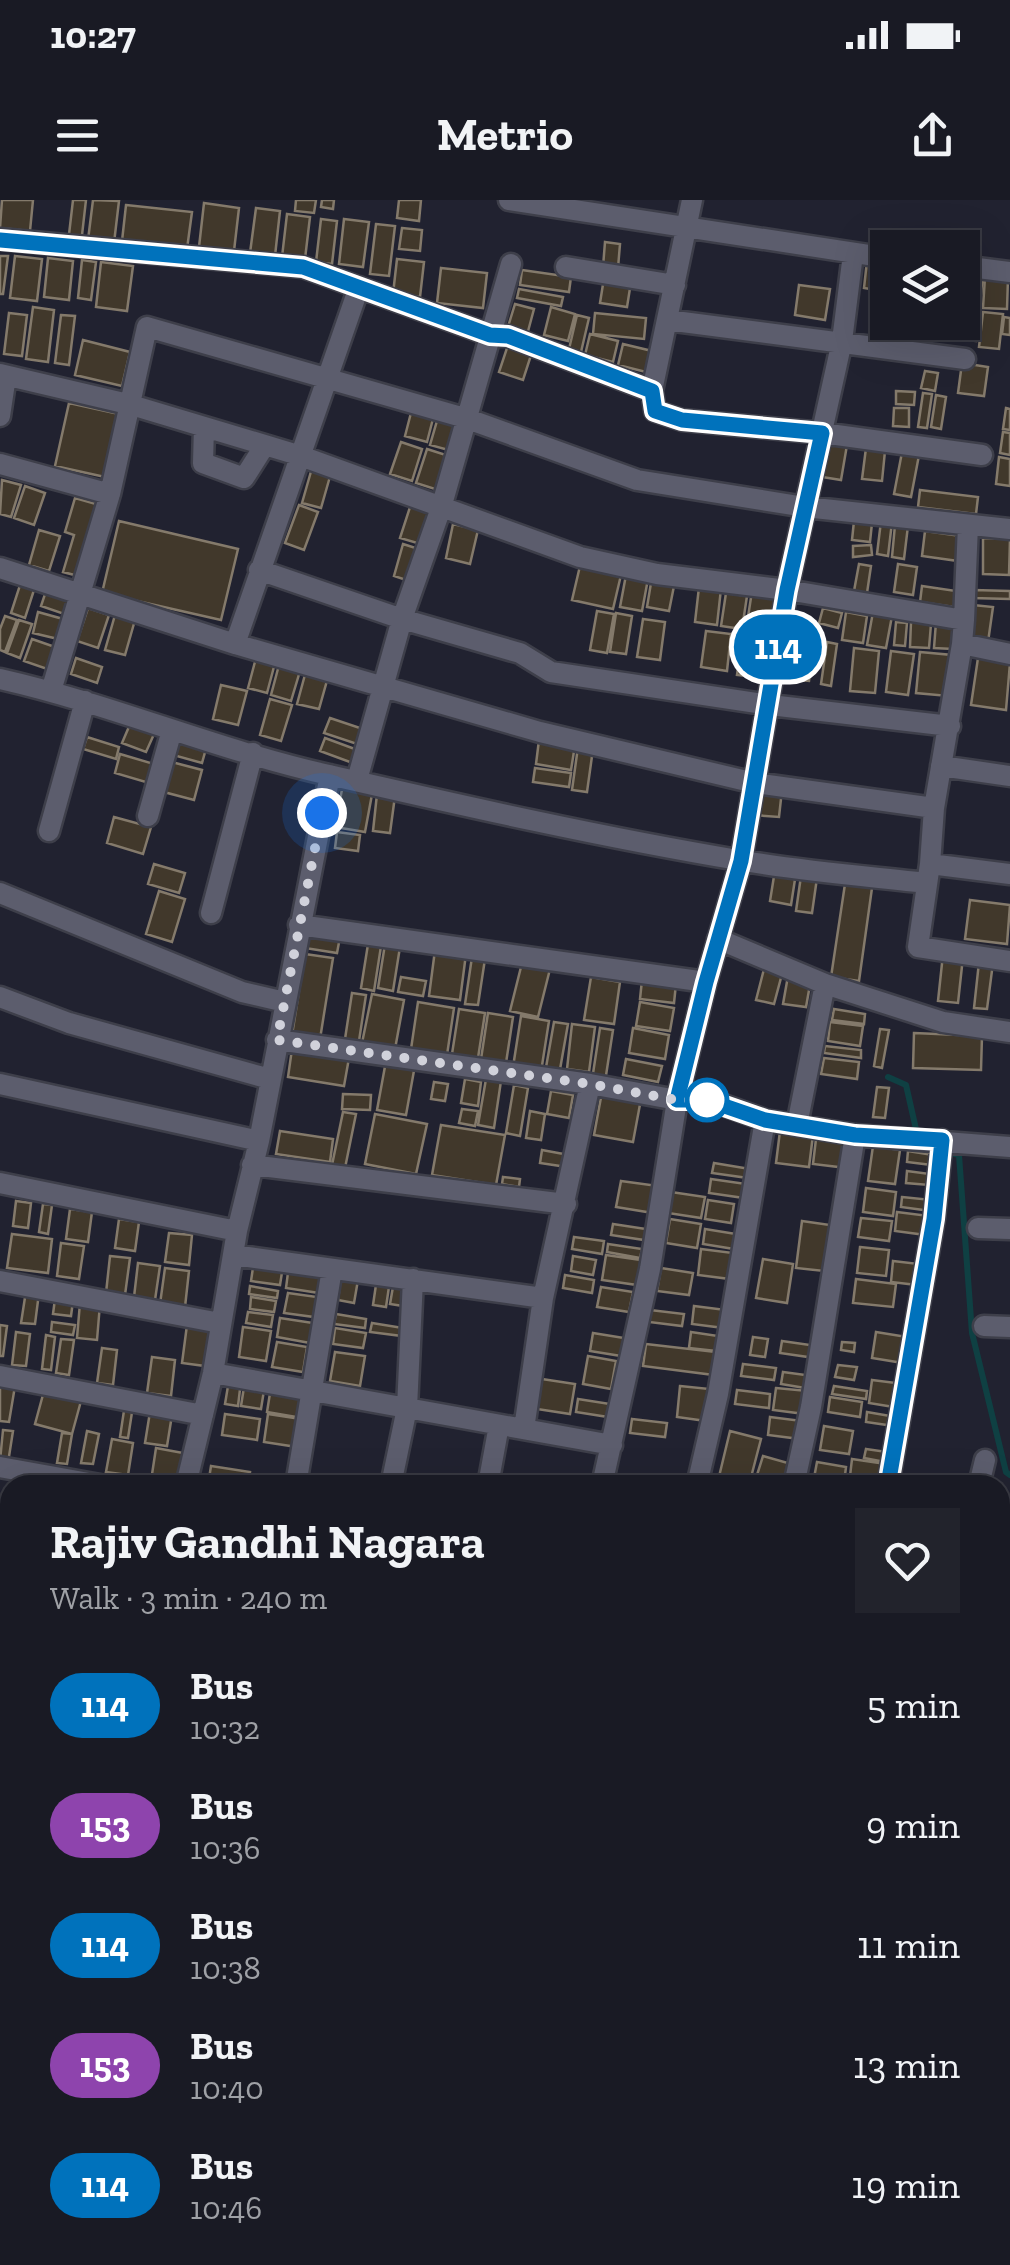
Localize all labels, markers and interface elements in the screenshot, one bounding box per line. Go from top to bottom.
text: 10:27 [50,12,136,58]
icon: menu [50,108,105,163]
text: Metrio [437,108,573,162]
icon: share [905,108,960,163]
map controls [870,230,980,340]
button: layers [870,230,980,340]
line badge: 114 [720,614,836,680]
text: 114 [754,626,802,668]
your location [297,788,347,838]
unlabelled marker [686,1079,728,1121]
button: heart [855,1508,960,1613]
text: Rajiv Gandhi Nagara [50,1513,485,1570]
text: Walk · 3 min · 240 m [50,1579,327,1617]
text: Bus [190,1663,253,1709]
text: 5 min [867,1682,960,1728]
text: 114 [81,1684,129,1726]
text: 10:32 [190,1709,260,1747]
text: Bus [190,1783,253,1829]
text: 9 min [866,1802,960,1848]
text: 153 [79,1804,131,1846]
text: 10:36 [190,1829,261,1867]
text: Bus [190,1903,253,1949]
text: 11 min [857,1922,960,1968]
text: 114 [81,1924,129,1966]
text: 10:38 [190,1949,261,1987]
text: Bus [190,2023,253,2069]
text: 13 min [853,2042,960,2088]
text: 153 [79,2044,131,2086]
text: 10:40 [190,2069,264,2107]
text: Bus [190,2143,253,2189]
text: 19 min [851,2162,960,2208]
text: 114 [81,2164,129,2206]
text: 10:46 [190,2189,262,2227]

